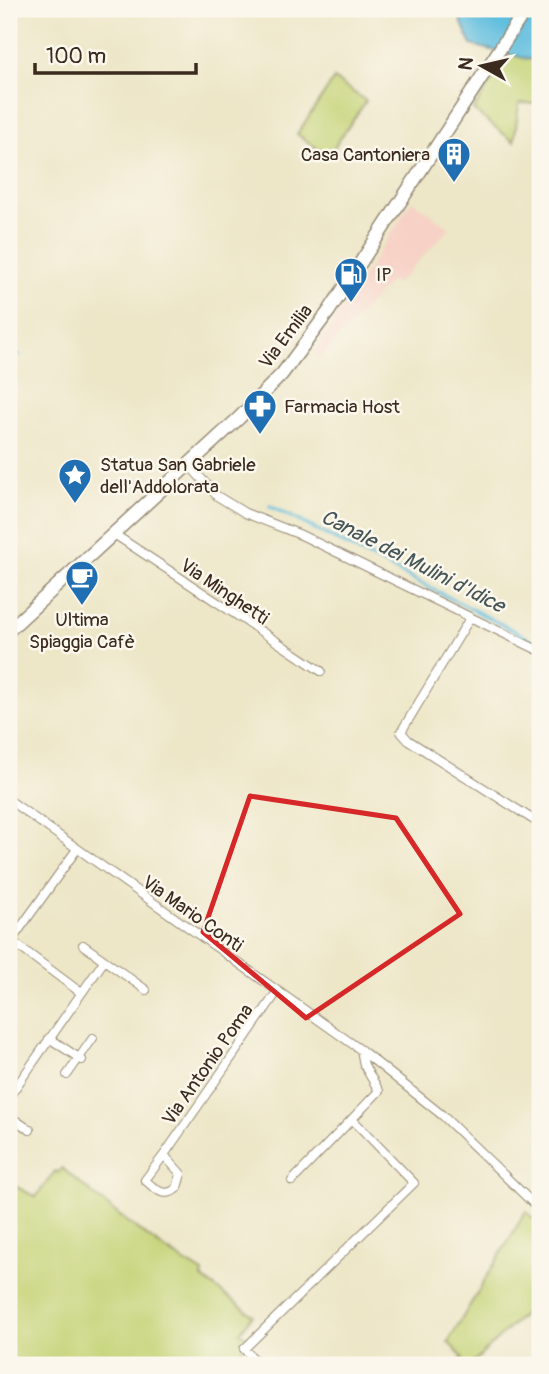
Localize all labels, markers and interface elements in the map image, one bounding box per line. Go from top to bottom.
scale bar [35,32,196,76]
north arrow [448,32,518,102]
text: 100 m [46,43,106,70]
text: N [453,56,479,72]
building icon: Casa Cantoniera [435,135,473,184]
place label: Casa Cantoniera [301,143,430,167]
fuel station icon: IP [332,255,370,304]
place label: IP [376,263,392,287]
street label: Via Emilia [254,299,318,374]
pharmacy icon: Farmacia Host [241,387,279,436]
place label: Farmacia Host [284,395,400,419]
place label: Statua San Gabriele dell'Addolorata [100,453,256,499]
place icon: Statua San Gabriele dell'Addolorata [56,456,94,505]
water label: Canale dei Mulini d'Idice [316,503,512,621]
street label: Via Minghetti [175,553,273,630]
cafe icon: Ultima Spiaggia Cafè [63,558,101,607]
place label: Ultima Spiaggia Cafè [29,608,135,654]
street label: Via Mario Conti [137,870,248,958]
street label: Via Antonio Poma [157,999,259,1130]

